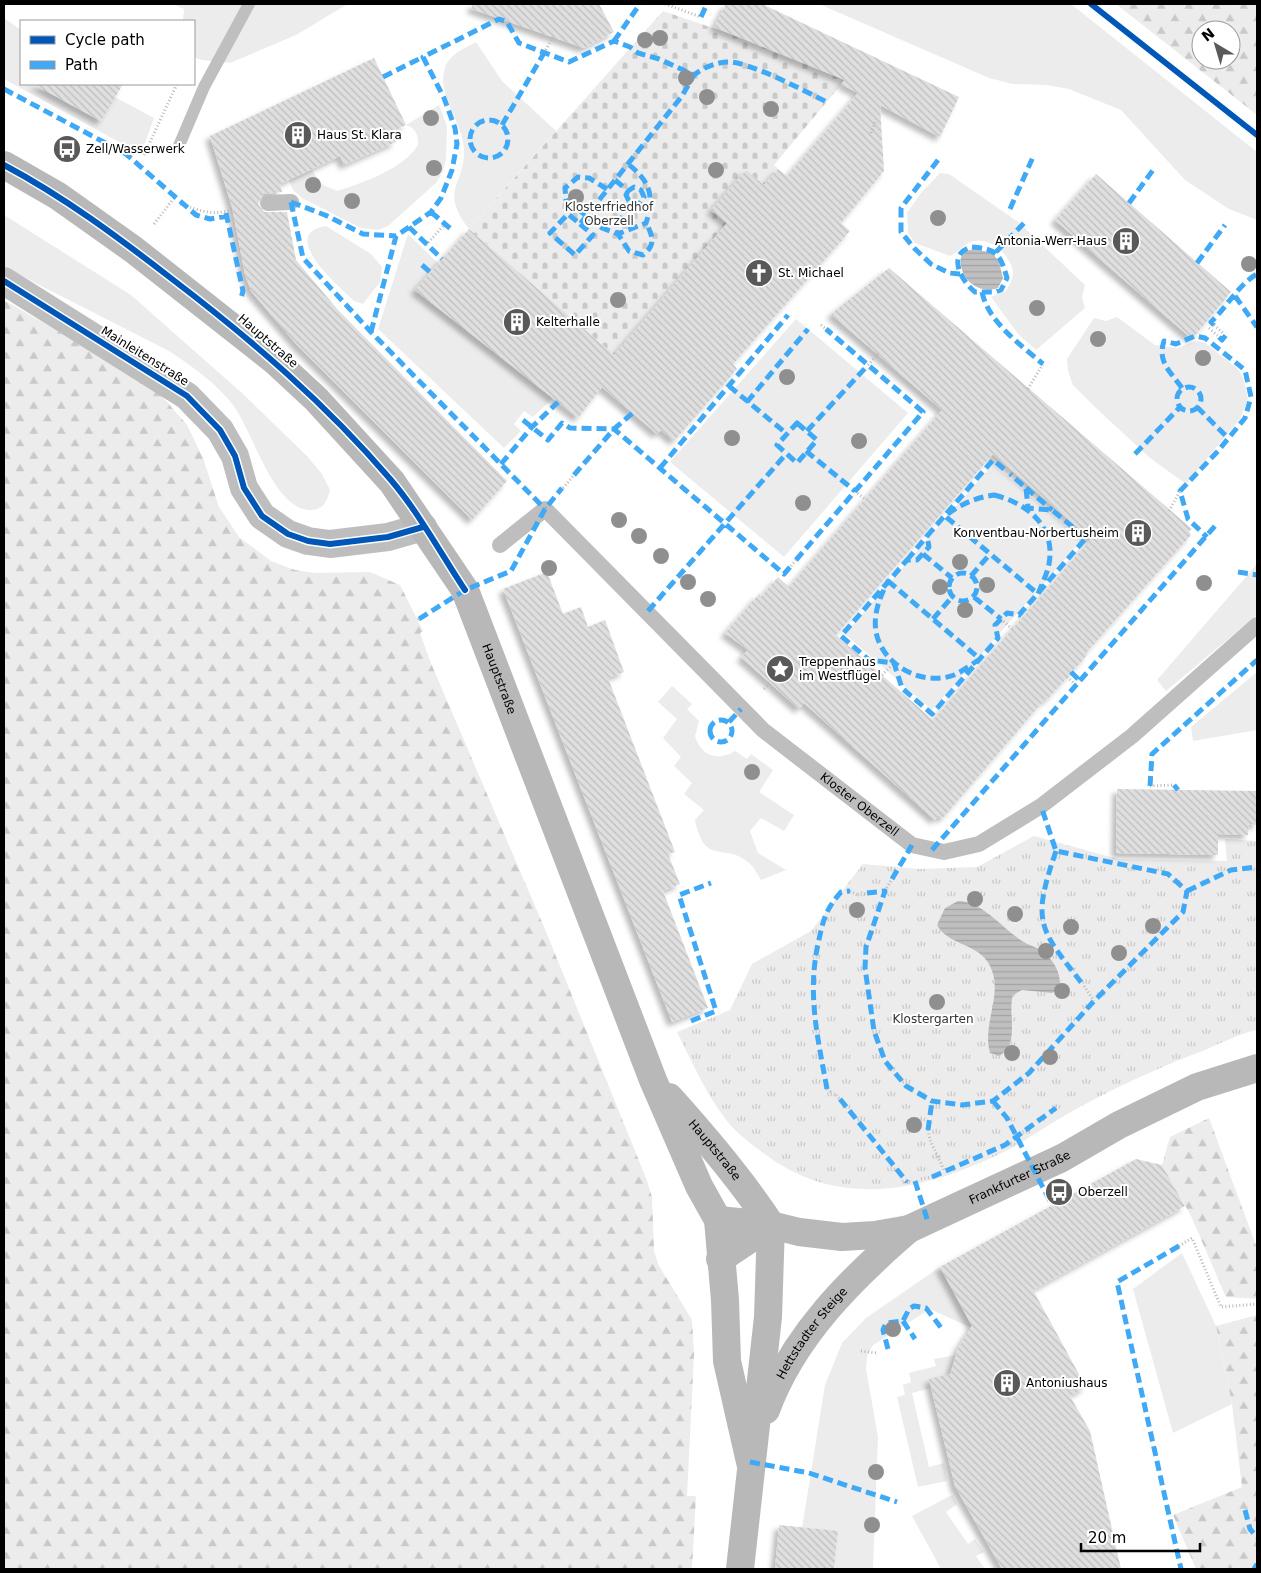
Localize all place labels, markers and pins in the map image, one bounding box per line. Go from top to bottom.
building icon: Haus St. Klara [283,120,313,150]
place label: Haus St. Klara [317,128,402,142]
bus stop icon: Zell/Wasserwerk [52,134,82,164]
place label: Zell/Wasserwerk [86,142,185,156]
building icon: Antonia-Werr-Haus [1111,226,1141,256]
place label: Antonia-Werr-Haus [995,234,1107,248]
church icon: St. Michael [744,258,774,288]
place label: St. Michael [778,266,844,280]
building icon: Kelterhalle [502,307,532,337]
place label: Kelterhalle [536,315,600,329]
building icon: Konventbau-Norbertusheim [1123,518,1153,548]
place label: Konventbau-Norbertusheim [953,526,1119,540]
place icon: Treppenhaus im Westflügel [765,654,795,684]
place label: Treppenhaus im Westflügel [798,655,881,683]
bus stop icon: Oberzell [1044,1177,1074,1207]
place label: Oberzell [1078,1185,1128,1199]
building icon: Antoniushaus [992,1368,1022,1398]
place label: Antoniushaus [1026,1376,1107,1390]

